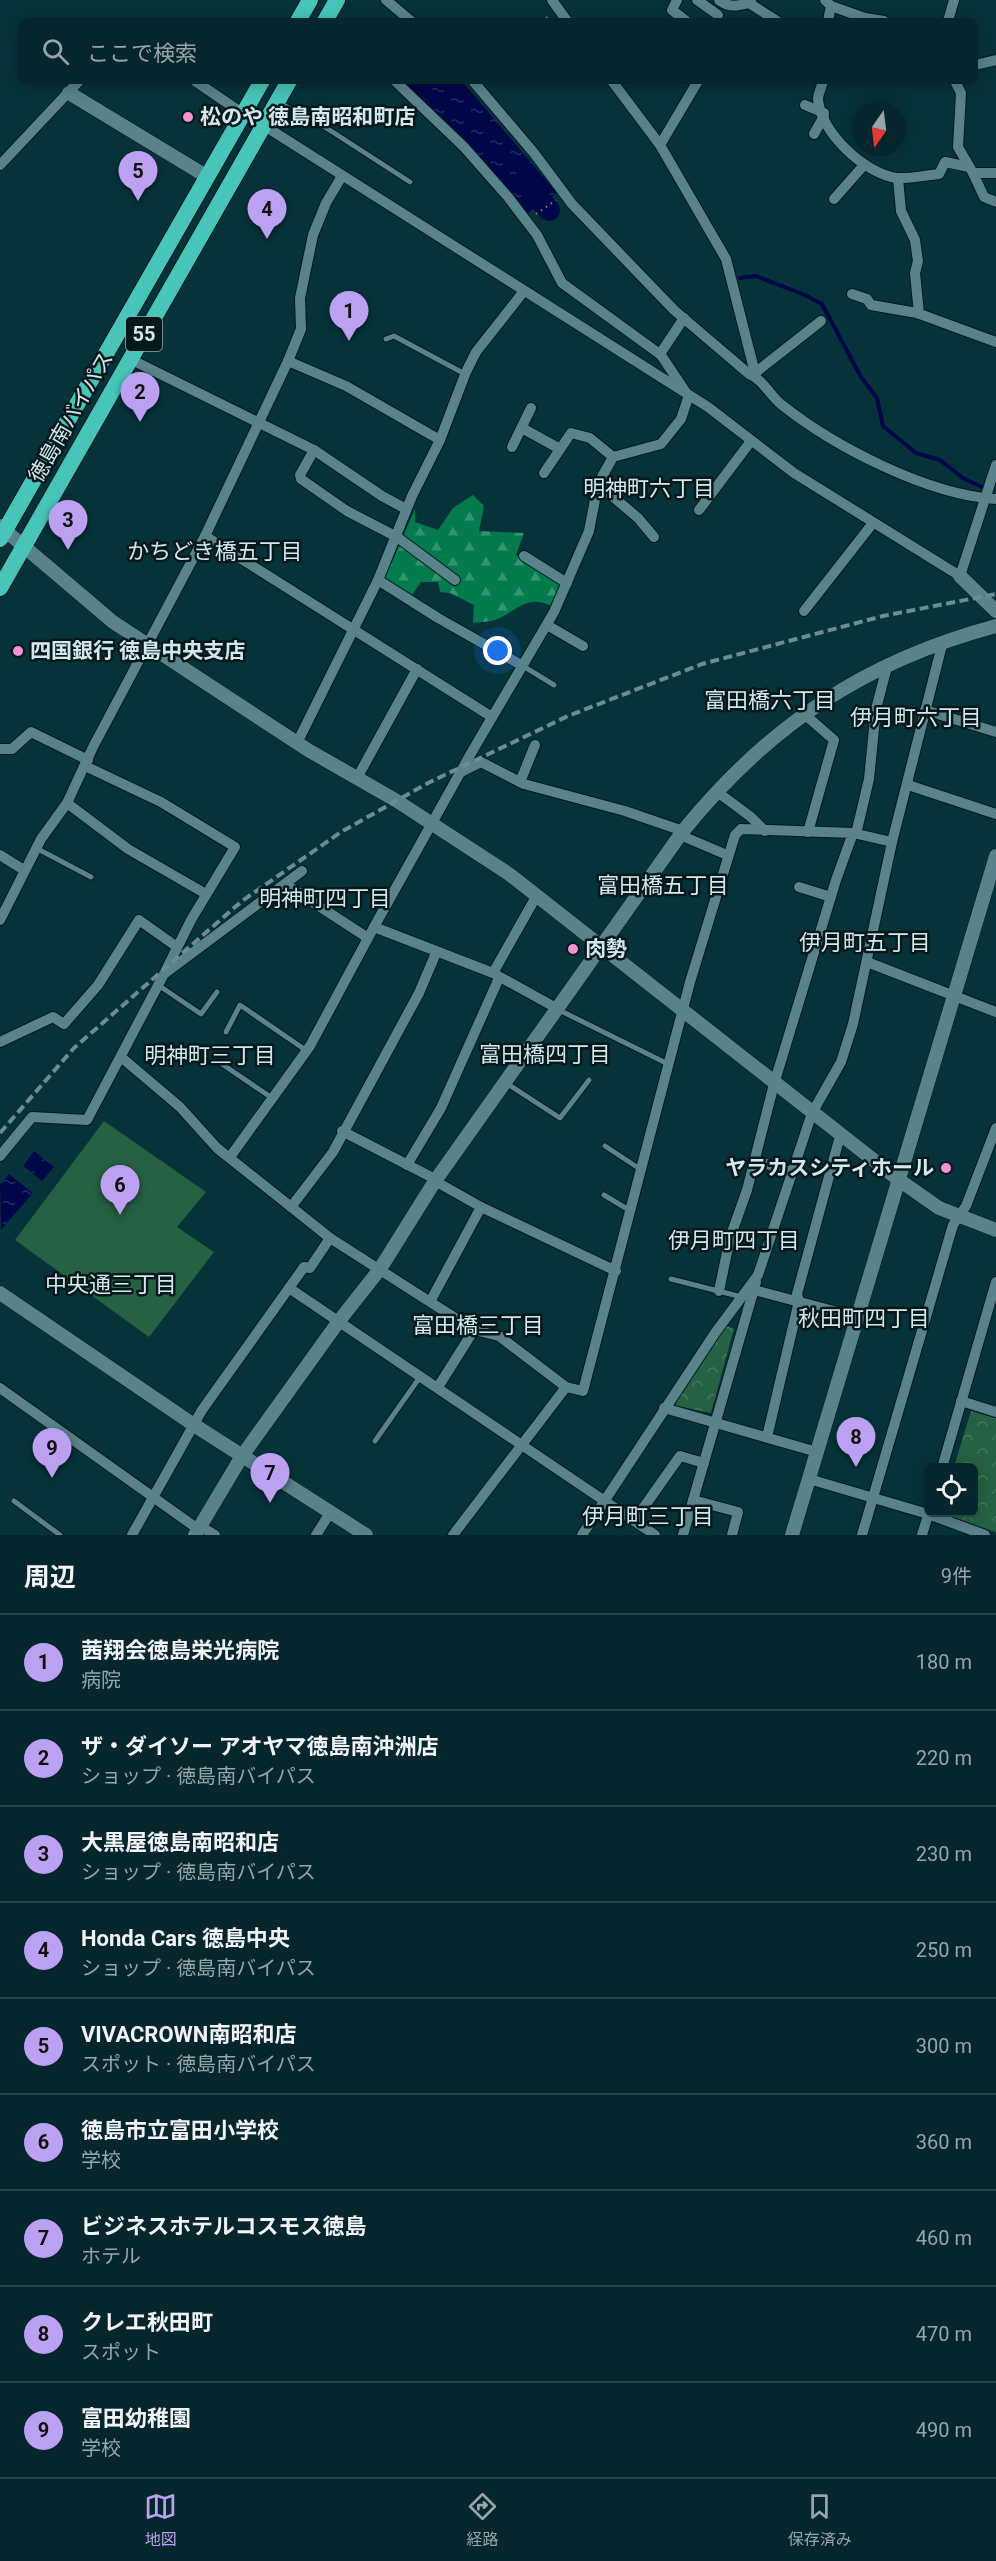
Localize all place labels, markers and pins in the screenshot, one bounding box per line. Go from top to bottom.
place label: 松のや 徳島南昭和町店 [200,105,415,129]
marker: 松のや 徳島南昭和町店 [181,110,195,124]
pin: 5 [118,152,158,201]
pin: 4 [248,190,286,239]
pin: 1 [330,292,368,341]
pin: 2 [120,372,160,422]
pin: 3 [48,500,88,550]
place label: 四国銀行 徳島中央支店 [30,639,245,663]
marker: 四国銀行 徳島中央支店 [11,644,25,658]
place label: 肉勢 [585,937,627,961]
marker: 肉勢 [566,942,580,956]
place label: ヤラカスシティホール [725,1156,934,1180]
marker: ヤラカスシティホール [939,1161,953,1175]
pin: 6 [100,1166,140,1215]
pin: 8 [836,1418,876,1467]
pin: 9 [32,1428,72,1478]
pin: 7 [250,1454,290,1503]

